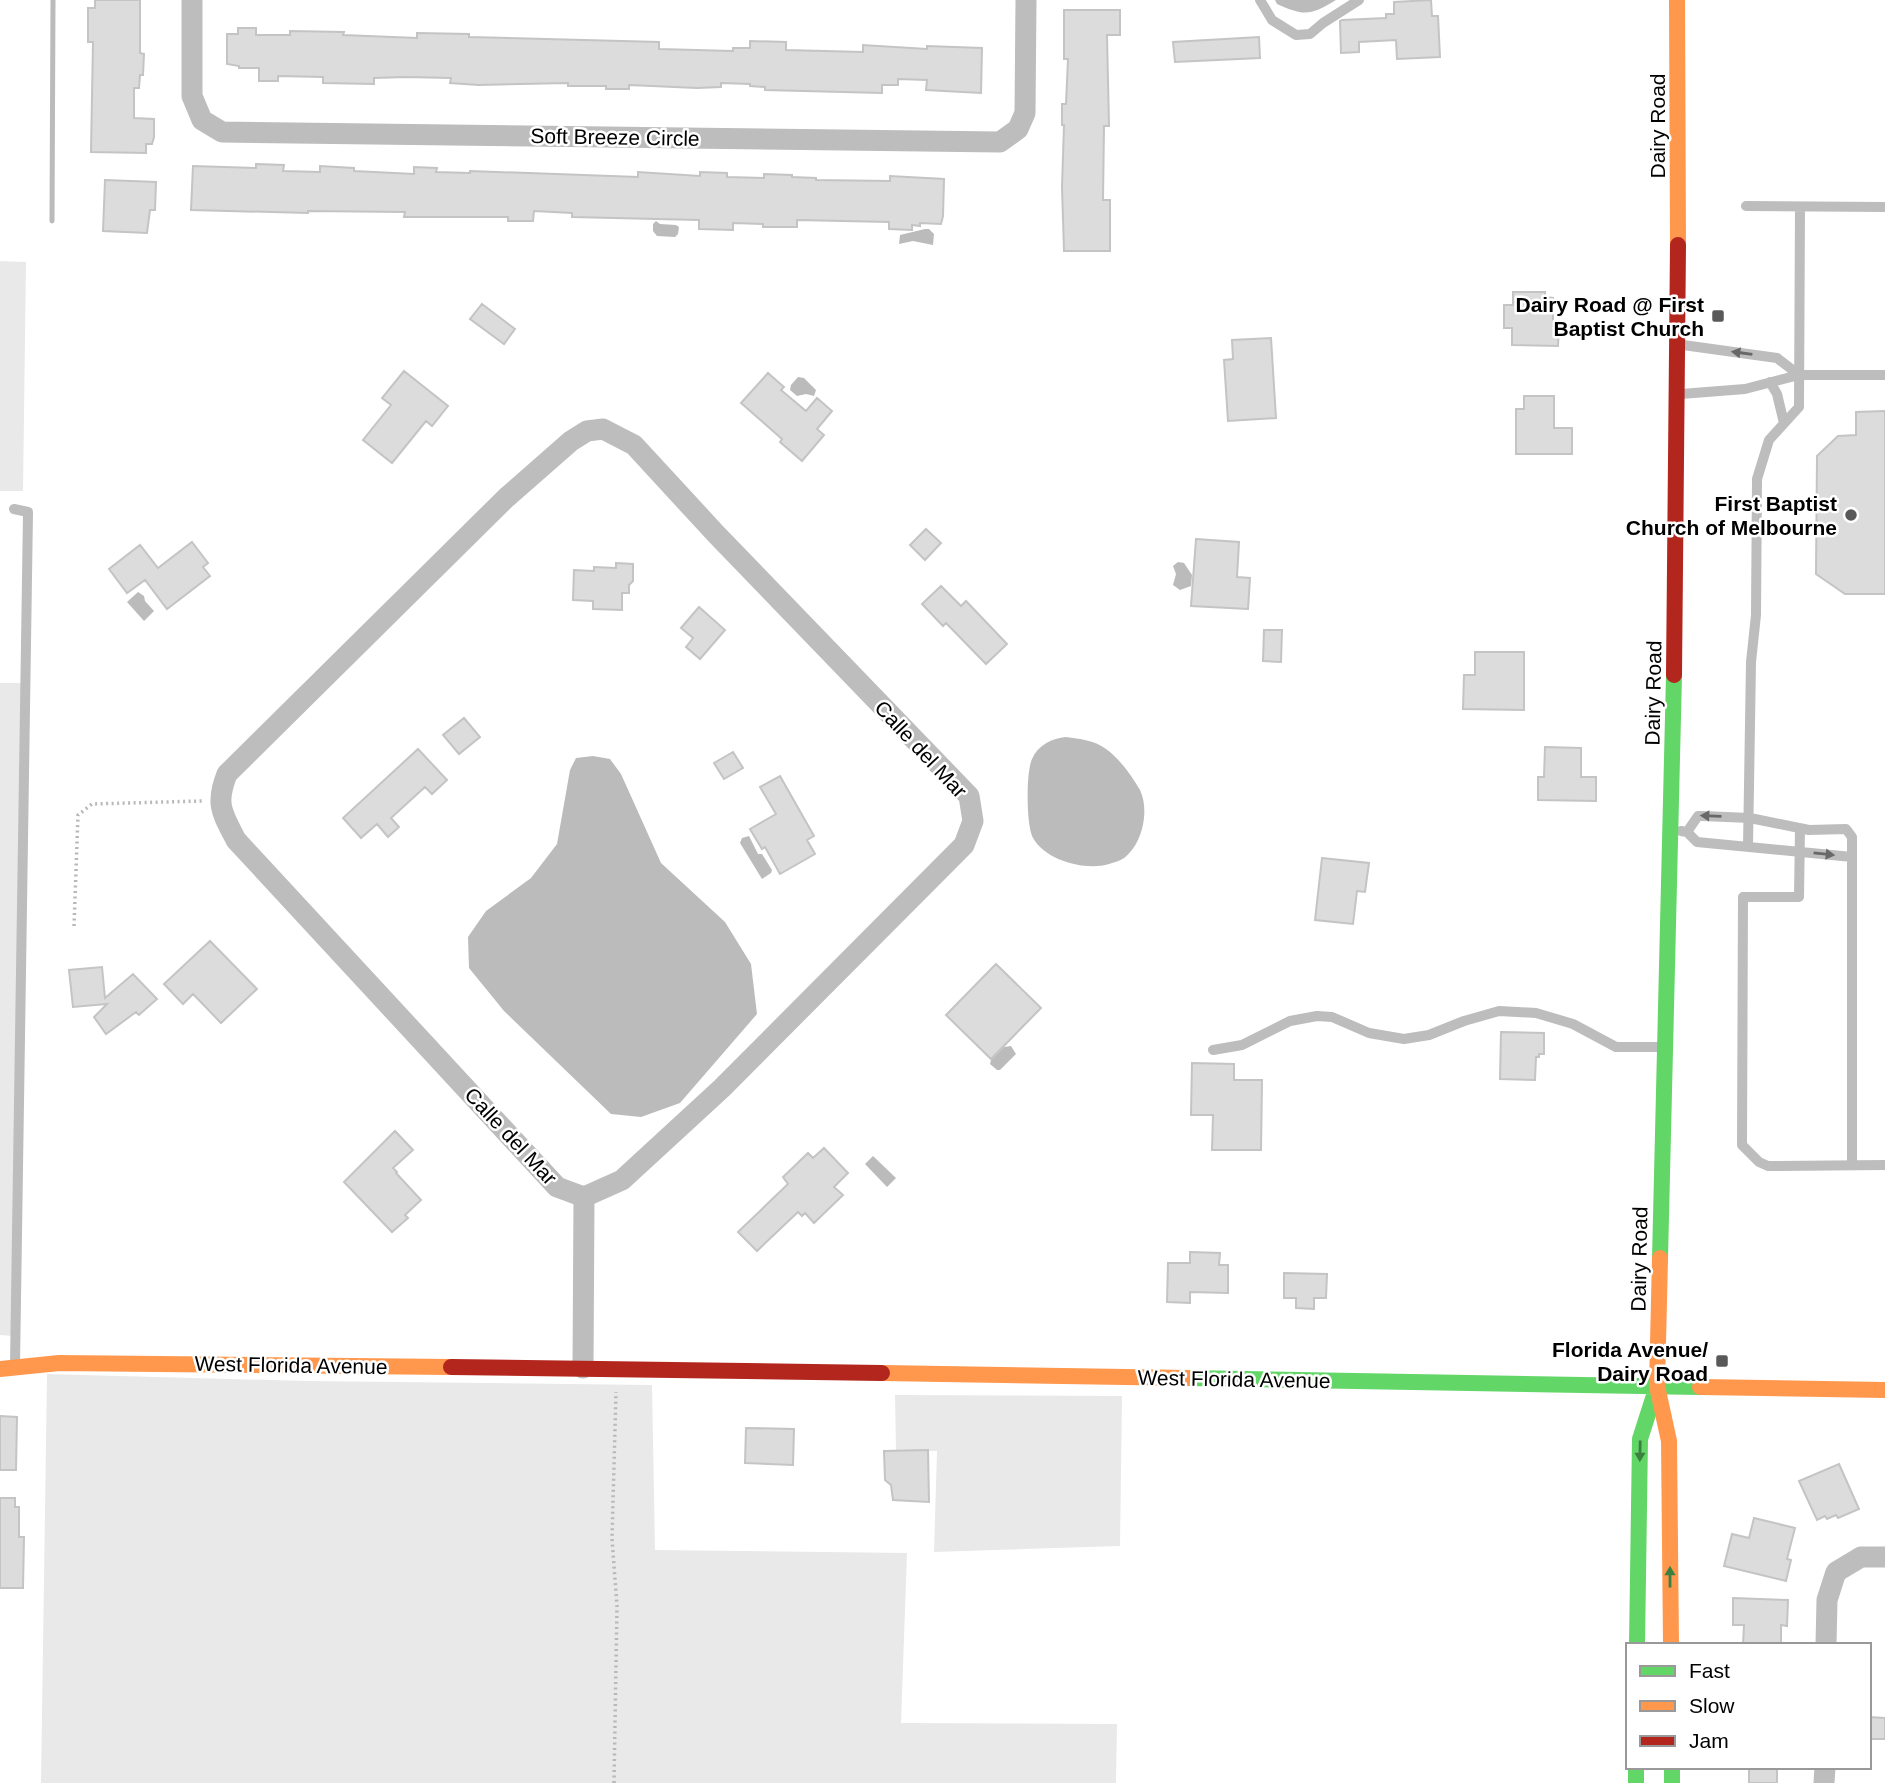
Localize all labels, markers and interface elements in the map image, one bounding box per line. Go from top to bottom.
street label: Dairy Road [1646,73,1669,179]
street label: Soft Breeze Circle [530,124,700,150]
place label: Dairy Road @ First Baptist Church [1515,293,1704,340]
marker: Dairy Road @ First Baptist Church [1710,308,1726,324]
one-way arrow [1731,347,1753,358]
place label: First Baptist Church of Melbourne [1626,492,1837,539]
marker: First Baptist Church of Melbourne [1843,507,1859,523]
street label: Dairy Road [1641,640,1665,746]
street label: Calle del Mar [870,696,972,802]
one-way arrow [1700,811,1722,822]
one-way arrow [1813,849,1835,860]
street label: Calle del Mar [460,1083,562,1189]
street label: Dairy Road [1627,1206,1651,1312]
place label: Florida Avenue/ Dairy Road [1552,1338,1708,1385]
street label: West Florida Avenue [194,1352,388,1378]
marker: Florida Avenue/ Dairy Road [1714,1353,1730,1369]
street label: West Florida Avenue [1137,1366,1331,1392]
one-way arrow [1634,1440,1645,1462]
one-way arrow [1664,1565,1676,1587]
legend [1626,1643,1871,1769]
text: Fast [1689,1659,1730,1682]
text: Slow [1689,1694,1735,1717]
text: Jam [1689,1729,1729,1752]

